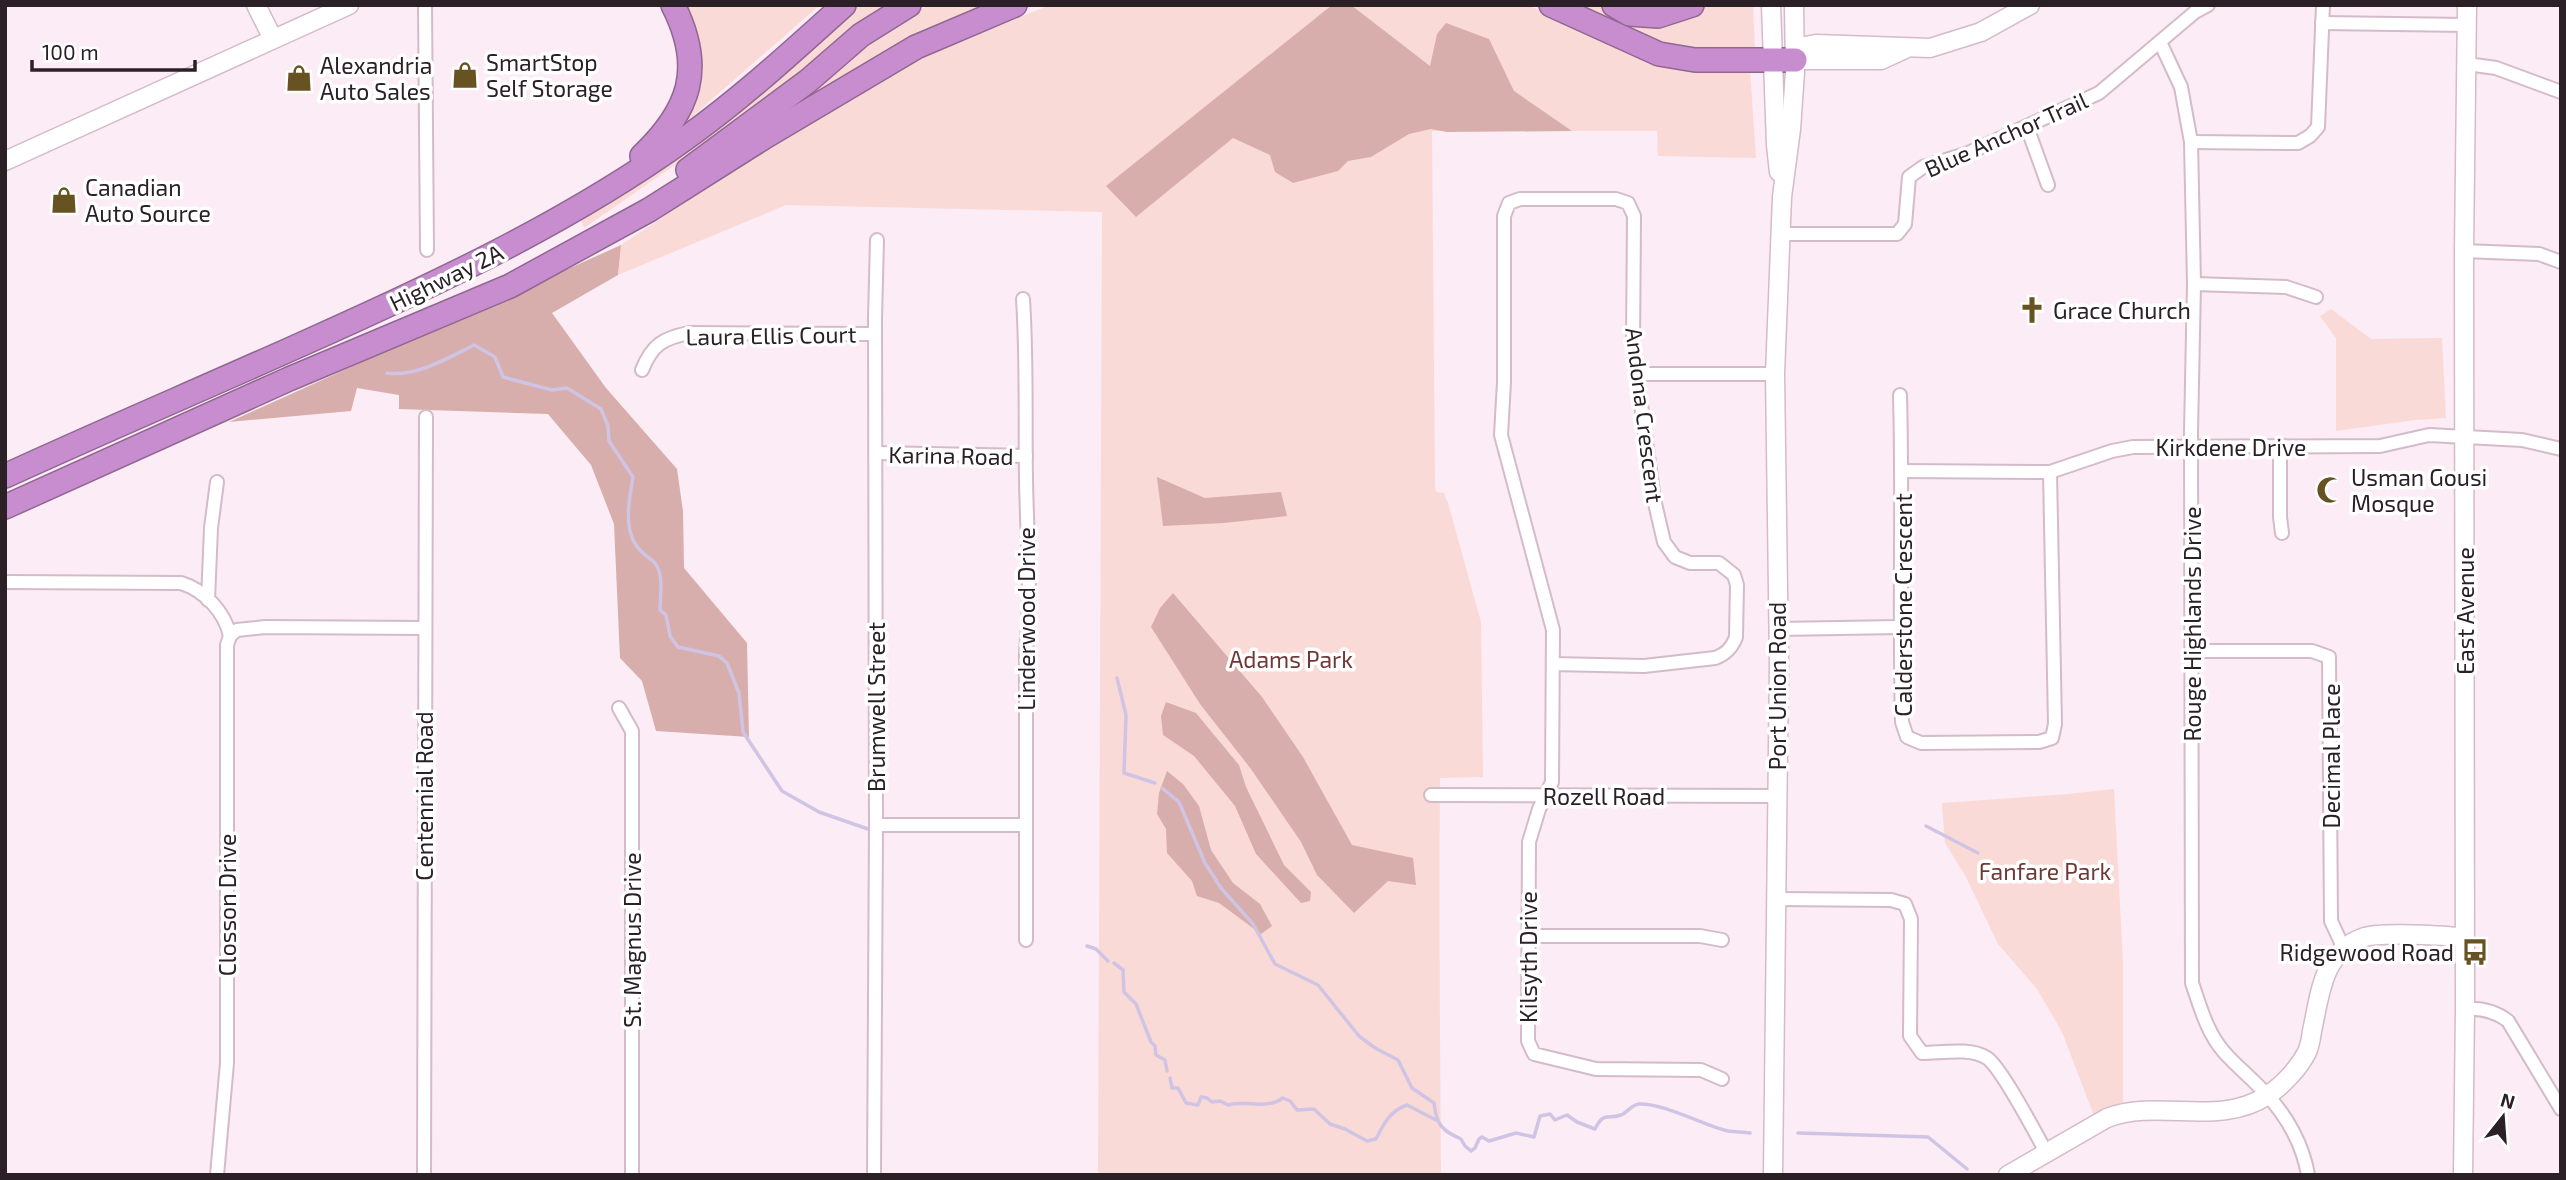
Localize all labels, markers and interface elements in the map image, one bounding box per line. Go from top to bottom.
scale bar [32,28,194,72]
text: 100 m [42,39,99,64]
place label: SmartStop Self Storage [486,48,613,102]
place label: Alexandria Auto Sales [320,51,432,105]
shop icon: SmartStop Self Storage [450,60,480,90]
shop icon: Alexandria Auto Sales [284,63,314,93]
street label: Blue Anchor Trail [1920,85,2092,182]
place label: Canadian Auto Source [85,173,211,227]
shop icon: Canadian Auto Source [49,185,79,215]
street label: Highway 2A [385,237,508,317]
church icon: Grace Church [2017,295,2047,325]
place label: Grace Church [2053,296,2191,324]
street label: Laura Ellis Court [685,320,857,350]
street label: Andona Crescent [1620,326,1670,505]
street label: Kirkdene Drive [2156,433,2306,461]
street label: Karina Road [888,440,1014,470]
place label: Usman Gousi Mosque [2351,463,2487,517]
mosque icon: Usman Gousi Mosque [2315,475,2345,505]
street label: Calderstone Crescent [1889,493,1917,717]
street label: Rouge Highlands Drive [2178,506,2206,742]
street label: Linderwood Drive [1012,527,1040,711]
street label: East Avenue [2451,547,2479,675]
street label: Port Union Road [1763,602,1791,770]
street label: Brumwell Street [862,622,890,792]
park label: Adams Park [1229,645,1353,673]
street label: Decimal Place [2317,683,2345,829]
street label: Centennial Road [410,711,438,881]
street label: Rozell Road [1543,782,1665,810]
street label: Closson Drive [213,834,241,976]
street label: St. Magnus Drive [618,852,646,1028]
park label: Fanfare Park [1979,857,2112,885]
street label: Kilsyth Drive [1514,891,1542,1023]
bus stop icon: Ridgewood Road [2460,937,2490,967]
place label: Ridgewood Road [2280,938,2454,966]
north arrow [2468,1082,2538,1152]
text: N [2498,1087,2518,1113]

